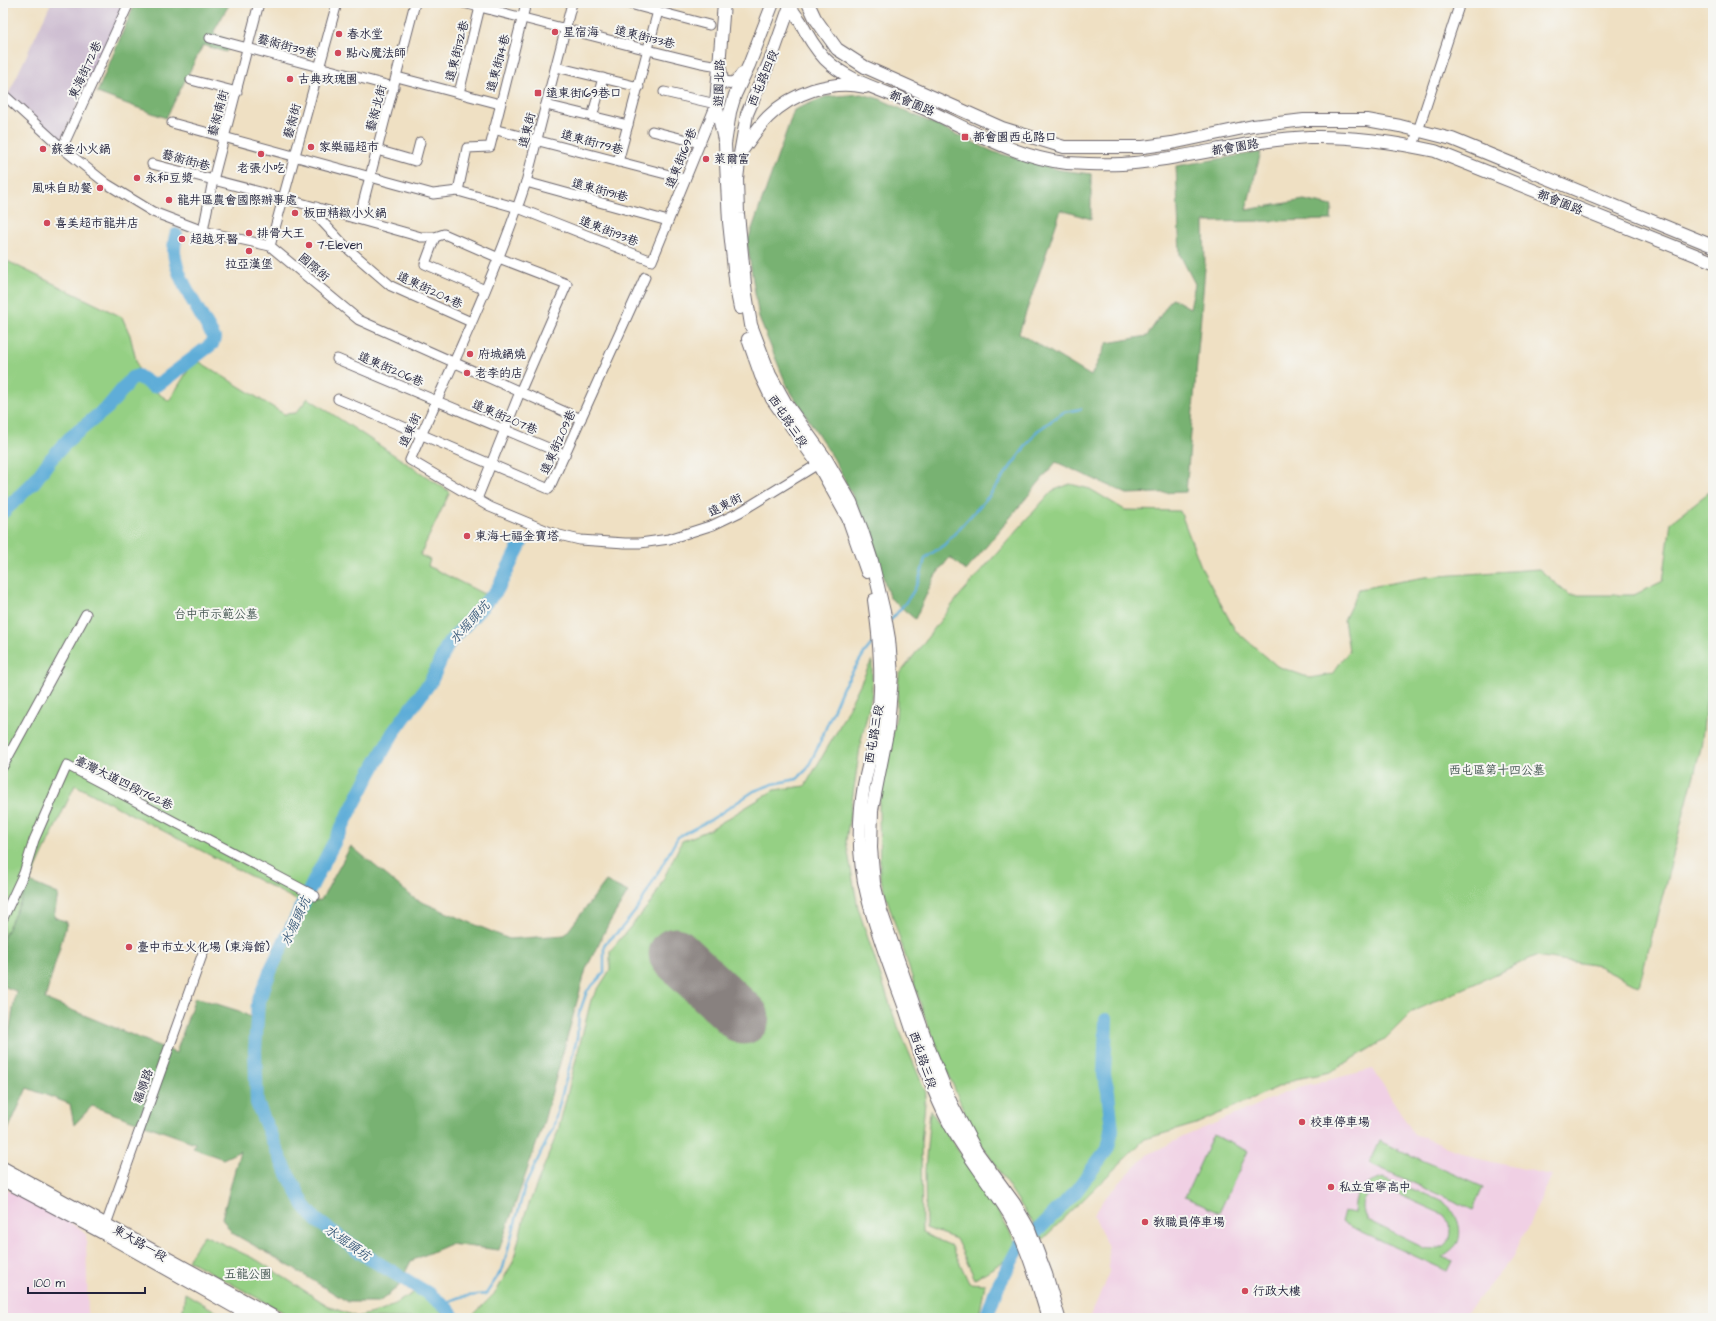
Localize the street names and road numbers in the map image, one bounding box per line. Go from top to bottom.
street label: 遠東街132巷 [442,19,473,84]
street label: 遠東街133巷 [613,22,677,53]
street label: 藝術街39巷 [255,30,319,63]
street label: 遠東街114巷 [483,32,514,94]
street label: 東海街72巷 [65,38,106,102]
street label: 西屯路四段 [744,47,783,109]
street label: 遊園北路 [710,59,729,107]
street label: 藝術北街 [362,83,391,134]
street label: 都會園路 [885,86,937,121]
street label: 藝術南街 [204,88,233,139]
street label: 藝術街 [280,102,305,141]
street label: 遠東街 [515,111,540,150]
street label: 遠東街169巷 [662,125,701,191]
street label: 遠東街179巷 [559,126,625,159]
street label: 都會園路 [1209,135,1260,160]
street label: 藝術街1巷 [160,146,212,175]
street label: 遠東街191巷 [570,175,630,206]
street label: 都會園路 [1533,185,1585,219]
street label: 遠東街193巷 [577,212,641,251]
street label: 國際街 [294,249,333,285]
street label: 遠東街204巷 [394,268,465,313]
street label: 遠東街206巷 [355,348,426,391]
street label: 西屯路三段 [764,392,811,451]
street label: 遠東街207巷 [469,396,540,439]
street label: 遠東街209巷 [537,407,580,477]
street label: 遠東街 [395,410,426,450]
street label: 遠東街 [705,490,745,521]
street label: 西屯路三段 [861,703,888,765]
street label: 臺灣大道四段1762巷 [72,752,176,815]
street label: 西屯路三段 [905,1029,940,1091]
street label: 福順路 [129,1066,158,1106]
street label: 東大路一段 [110,1221,170,1266]

